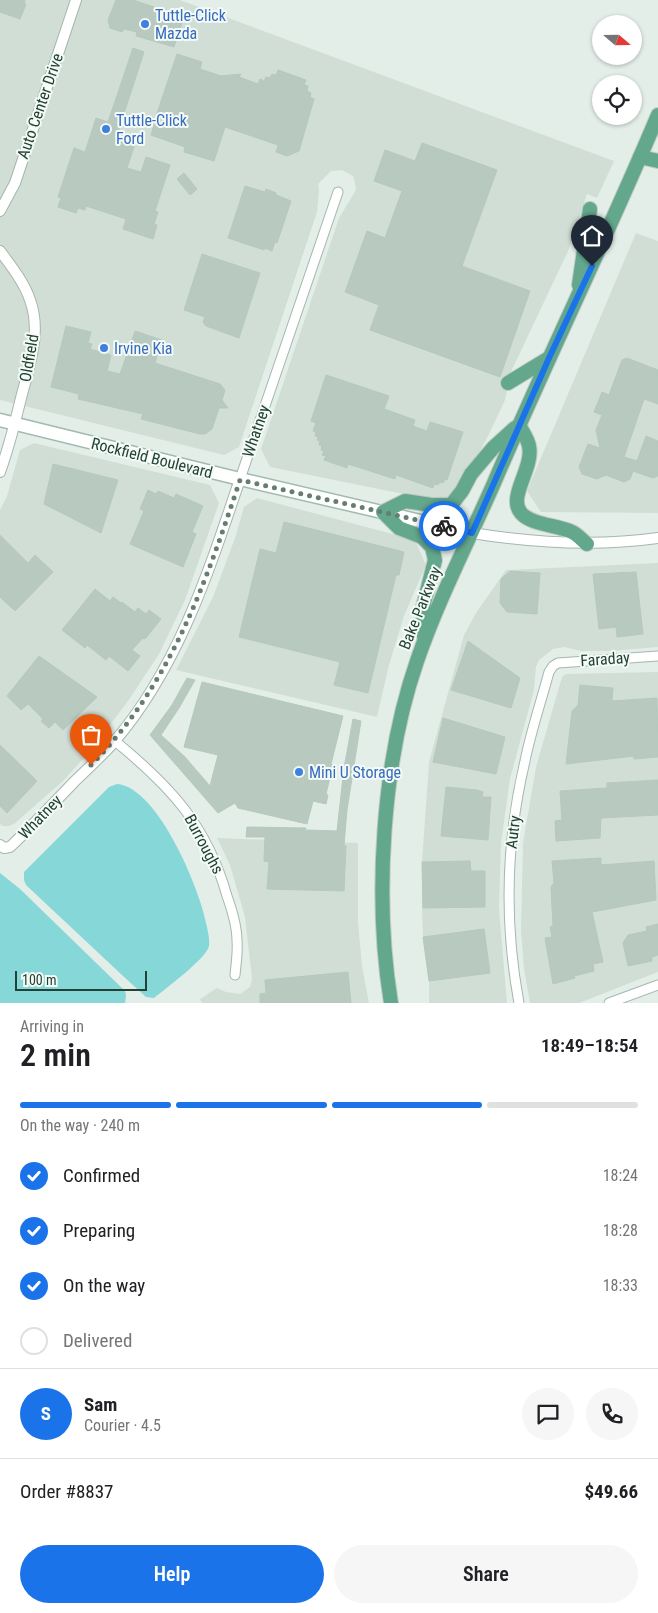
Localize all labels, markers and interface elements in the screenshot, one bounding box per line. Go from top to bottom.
place label: Tuttle-Click Mazda [155,6,227,43]
north arrow [592,15,642,65]
map controls [592,15,642,125]
marker: Tuttle-Click Mazda [139,18,151,30]
street label: Auto Center Drive [13,51,67,161]
button: locate [592,75,642,125]
place label: Tuttle-Click Ford [116,111,188,148]
marker: Tuttle-Click Ford [100,123,112,135]
pin [571,215,613,266]
icon: home [578,222,606,250]
street label: Oldfield [15,333,43,383]
place label: Irvine Kia [114,339,173,358]
marker: Irvine Kia [98,342,110,354]
street label: Whatney [238,402,274,460]
street label: Rockfield Boulevard [89,434,215,482]
courier [419,501,469,551]
icon: bike [430,512,458,540]
street label: Bake Parkway [395,563,445,652]
street label: Faraday [580,648,631,670]
pin [70,714,112,765]
icon: bag [77,721,105,749]
place label: Mini U Storage [309,763,401,782]
marker: Mini U Storage [293,766,305,778]
street label: Whatney [14,791,66,843]
street label: Burroughs [180,811,228,877]
street label: Autry [502,814,524,850]
scale bar [15,968,148,991]
text: 100 m [22,972,57,988]
text: Arriving in [20,1017,84,1036]
text: 18:49–18:54 [541,1034,638,1057]
text: 2 min [20,1036,91,1074]
text: On the way · 240 m [20,1116,140,1135]
icon: check [20,1162,48,1190]
text: Confirmed [63,1164,140,1187]
text: 18:24 [603,1166,638,1185]
icon: check [20,1217,48,1245]
text: Preparing [63,1219,135,1242]
text: 18:28 [603,1221,638,1240]
icon: check [20,1272,48,1300]
text: On the way [63,1274,145,1297]
text: 18:33 [603,1276,638,1295]
text: Delivered [63,1329,132,1352]
button: chat [522,1388,574,1440]
button: phone [586,1388,638,1440]
text: Sam [84,1393,117,1416]
text: S [41,1402,51,1425]
text: Courier · 4.5 [84,1416,161,1435]
text: Order #8837 [20,1480,113,1503]
text: $49.66 [584,1480,638,1503]
button: Help [20,1545,324,1603]
button: Share [334,1545,638,1603]

